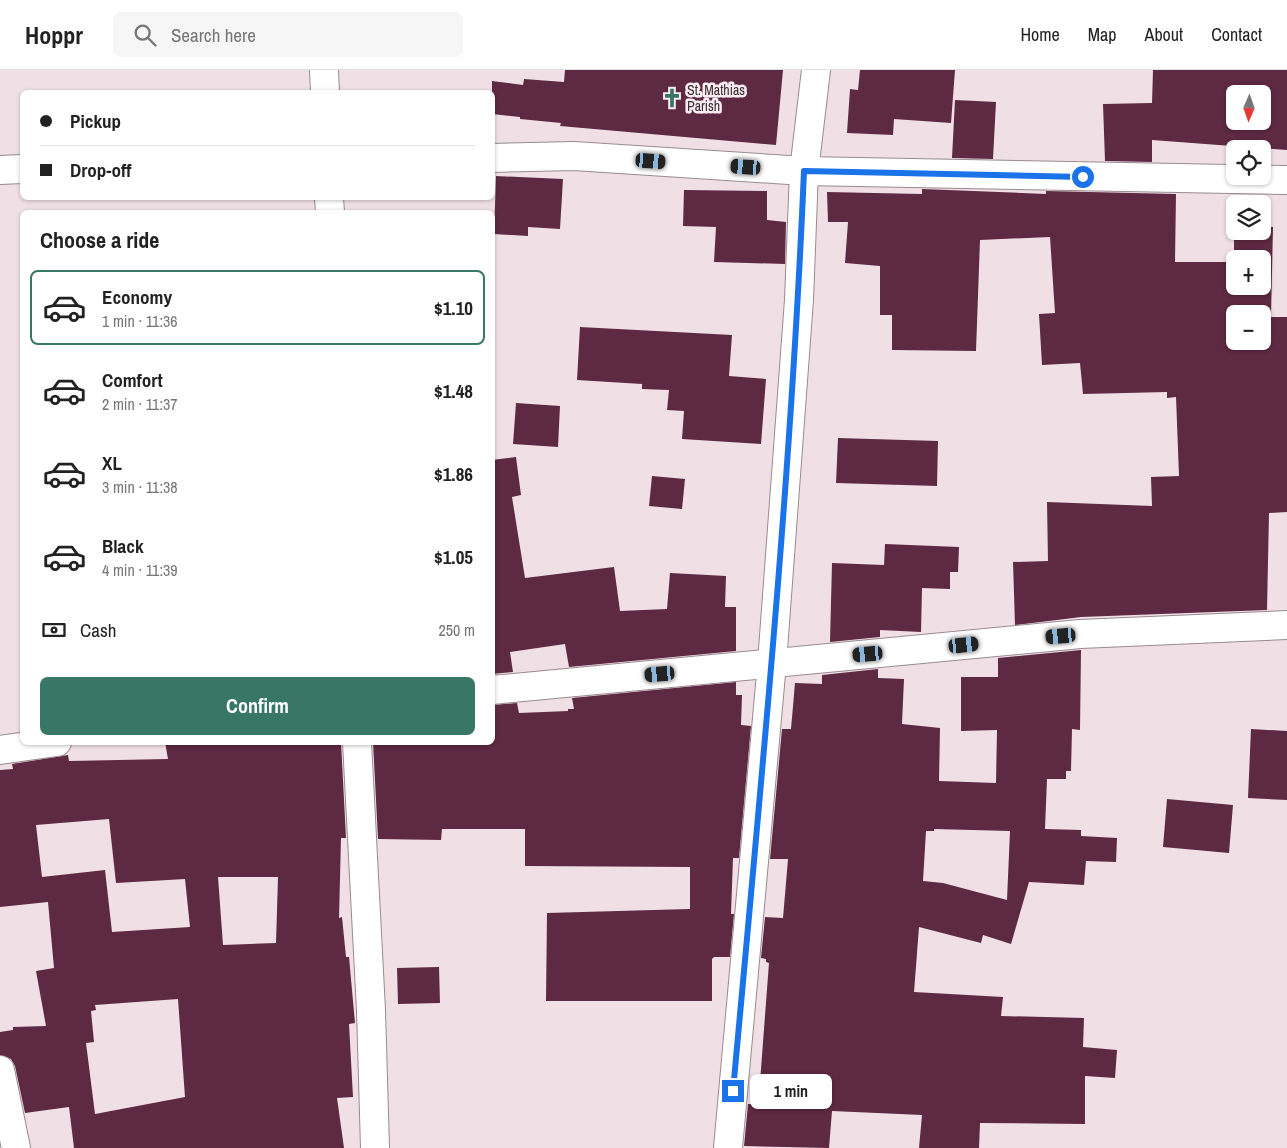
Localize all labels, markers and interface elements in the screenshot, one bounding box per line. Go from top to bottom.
search box [113,12,463,57]
text: Hoppr [25,19,83,51]
icon: search [131,21,159,49]
text: Search here [171,22,256,48]
text: Home [1020,22,1060,47]
text: Map [1088,22,1117,47]
text: About [1145,22,1183,47]
text: Contact [1211,22,1262,47]
place label: St. Mathias Parish [687,81,745,115]
north arrow [1226,85,1271,130]
map controls [1226,85,1271,350]
church icon: St. Mathias Parish [661,87,683,109]
text: Pickup [70,108,121,134]
button: locate [1226,140,1271,185]
car [635,152,666,170]
text: Drop-off [70,157,131,183]
car [730,158,761,176]
route start [1072,166,1094,188]
button: layers [1226,195,1271,240]
text: Choose a ride [40,225,159,255]
button: + [1226,250,1271,295]
text: Economy [102,284,172,310]
icon: car [42,285,87,330]
text: $1.10 [434,295,473,321]
button: − [1226,305,1271,350]
text: 1 min · 11:36 [102,310,178,332]
text: Comfort [102,367,163,393]
icon: car [42,368,87,413]
text: $1.48 [434,378,473,404]
text: 2 min · 11:37 [102,393,178,415]
text: XL [102,450,122,476]
icon: car [42,451,87,496]
text: $1.86 [434,461,473,487]
text: 3 min · 11:38 [102,476,178,498]
text: Black [102,533,144,559]
icon: car [42,534,87,579]
text: $1.05 [434,544,473,570]
text: 4 min · 11:39 [102,559,178,581]
icon: cash [40,616,68,644]
text: Cash [80,617,116,643]
text: 250 m [439,619,475,641]
car [1045,627,1076,645]
car [948,636,979,654]
car [852,645,883,663]
car [644,665,675,683]
button: Confirm [40,677,475,735]
callout: 1 min [750,1074,833,1108]
route end [722,1080,744,1102]
text: 1 min [774,1080,808,1102]

